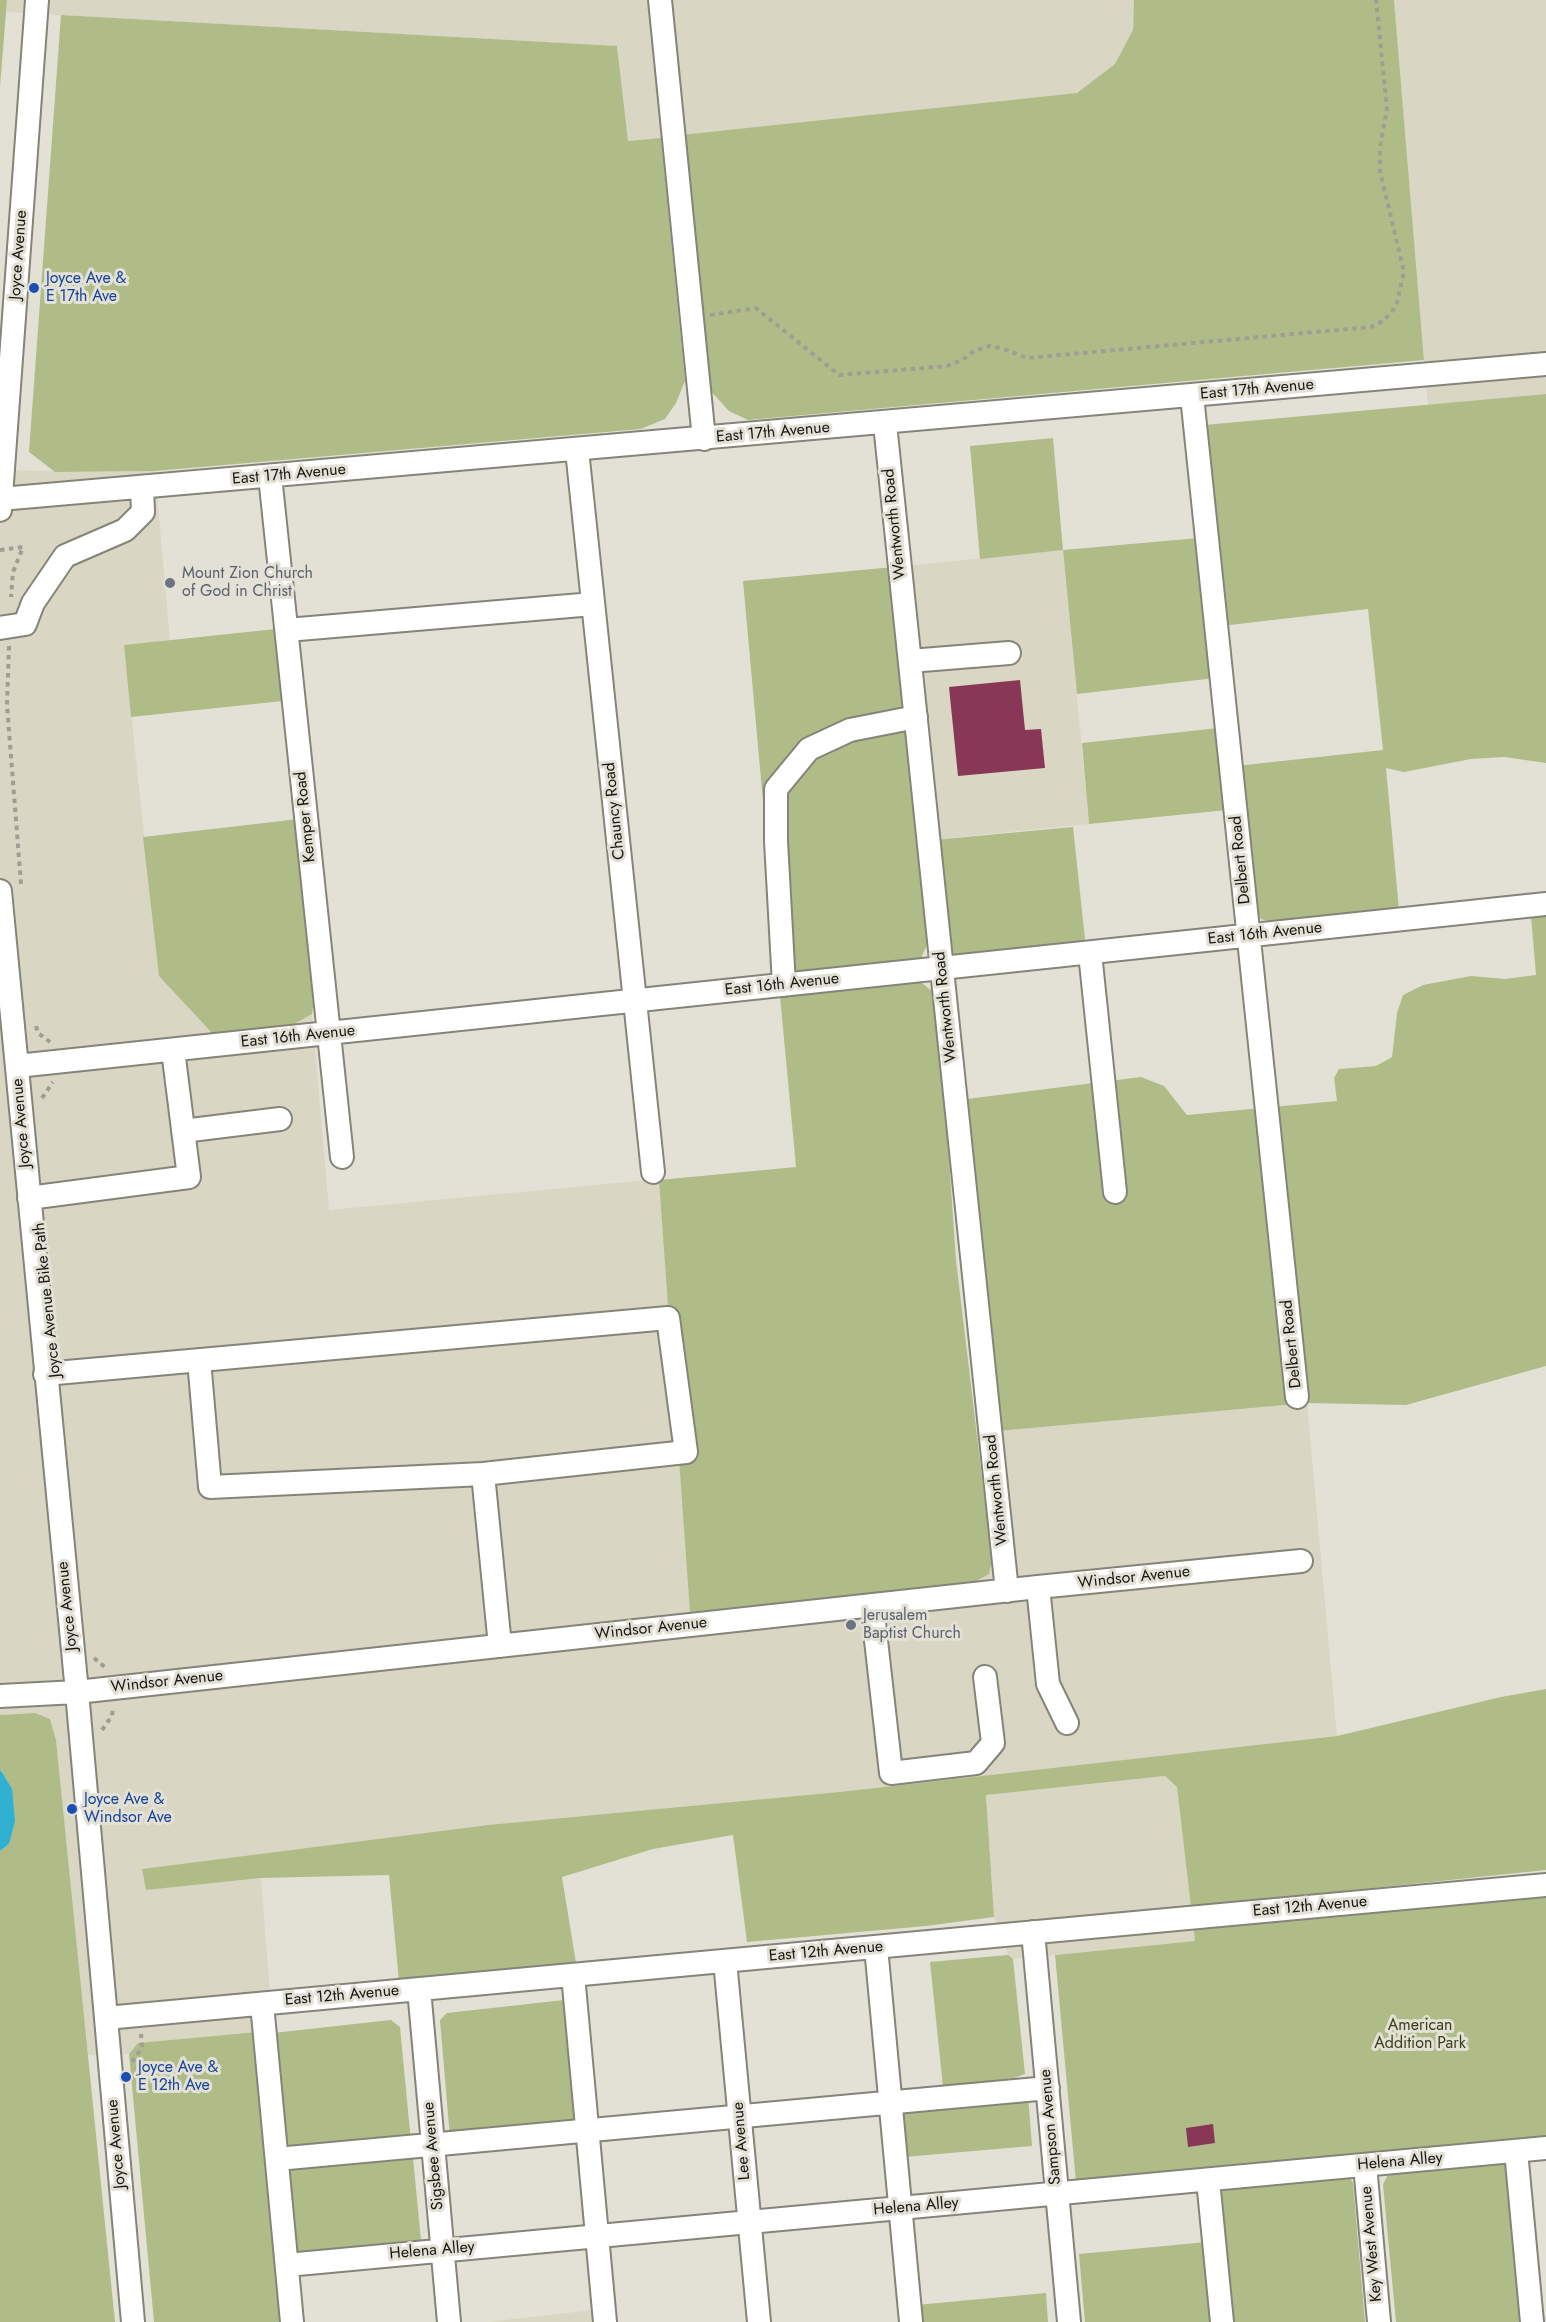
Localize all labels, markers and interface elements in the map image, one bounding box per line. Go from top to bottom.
street label: Joyce Avenue [6,210,32,300]
place label: Joyce Ave & E 17th Ave [46,269,126,307]
marker: Joyce Ave & E 17th Ave [27,281,41,295]
street label: East 17th Avenue [1199,375,1315,405]
street label: East 17th Avenue [715,418,831,448]
street label: East 17th Avenue [231,460,347,490]
street label: Wentworth Road [880,468,910,580]
place label: Mount Zion Church of God in Christ [182,564,313,602]
marker: Mount Zion Church of God in Christ [163,576,177,590]
street label: Chauncy Road [600,761,630,861]
street label: Kemper Road [292,771,320,863]
street label: Delbert Road [1227,815,1255,905]
street label: East 16th Avenue [1207,918,1323,950]
street label: Wentworth Road [931,951,961,1063]
street label: East 16th Avenue [724,969,840,1001]
street label: East 16th Avenue [240,1021,356,1053]
street label: Joyce Avenue [9,1078,35,1168]
street label: Joyce Avenue Bike Path [30,1222,66,1378]
street label: Delbert Road [1278,1299,1306,1389]
street label: Wentworth Road [982,1434,1012,1546]
street label: Joyce Avenue [54,1560,82,1652]
street label: Windsor Avenue [1077,1563,1191,1593]
place label: Jerusalem Baptist Church [863,1606,961,1644]
street label: Windsor Avenue [594,1614,708,1644]
marker: Jerusalem Baptist Church [844,1618,858,1632]
street label: Windsor Avenue [110,1667,224,1697]
place label: Joyce Ave & Windsor Ave [84,1790,172,1828]
marker: Joyce Ave & Windsor Ave [65,1802,79,1816]
street label: East 12th Avenue [1252,1892,1368,1922]
street label: East 12th Avenue [768,1937,884,1967]
street label: East 12th Avenue [284,1981,400,2011]
park label: American Addition Park [1374,2016,1466,2054]
place label: Joyce Ave & E 12th Ave [138,2058,218,2096]
street label: Sampson Avenue [1036,2068,1066,2186]
marker: Joyce Ave & E 12th Ave [119,2070,133,2084]
street label: Joyce Avenue [104,2099,130,2189]
street label: Sigsbee Avenue [420,2101,448,2211]
street label: Lee Avenue [729,2101,755,2181]
street label: Helena Alley [1357,2149,1443,2175]
street label: Key West Avenue [1357,2185,1387,2303]
street label: Helena Alley [873,2194,959,2220]
street label: Helena Alley [389,2238,475,2264]

